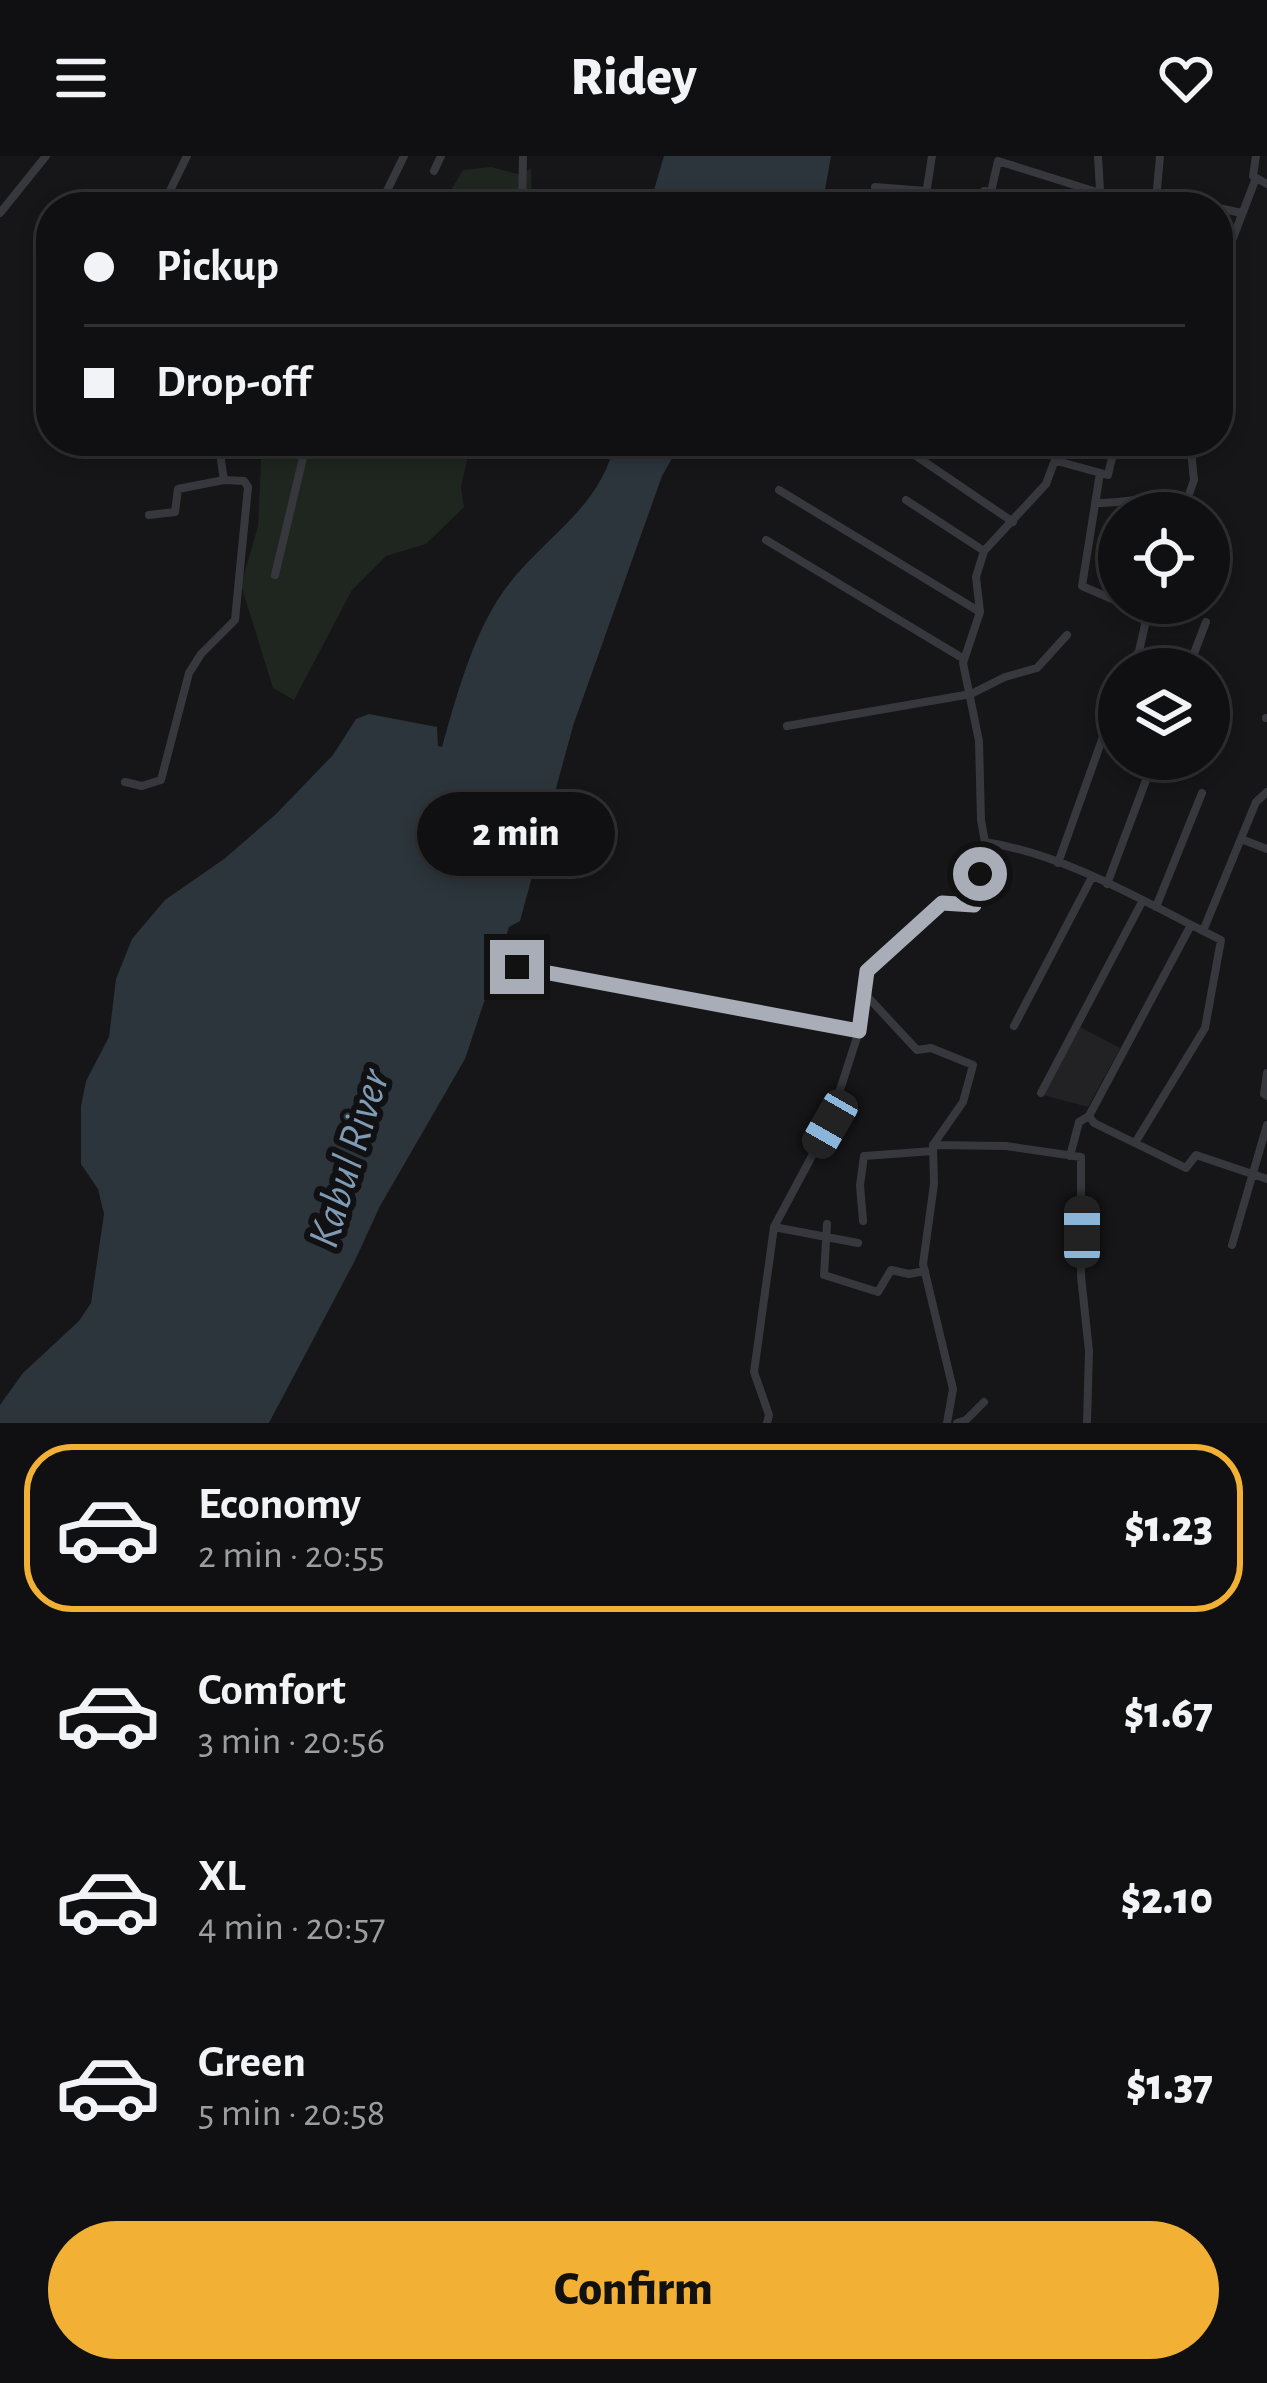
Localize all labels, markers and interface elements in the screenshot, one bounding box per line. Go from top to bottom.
icon: menu [48,45,114,111]
icon: heart [1153,45,1219,111]
text: Ridey [570,51,697,105]
text: Pickup [156,244,279,289]
text: Drop-off [156,360,311,405]
map controls [1098,492,1230,780]
button: locate [1098,492,1230,624]
button: layers [1098,648,1230,780]
callout: 2 min [418,793,616,877]
text: 2 min [472,814,560,853]
route start [953,847,1007,901]
route end [490,940,544,994]
water label: Kabul River [301,1063,398,1253]
car [796,1084,864,1164]
car [1064,1196,1100,1268]
icon: car [54,1474,162,1582]
text: Economy [198,1482,361,1527]
text: $1.23 [1124,1505,1213,1550]
text: 2 min · 20:55 [198,1536,385,1575]
icon: car [54,1660,162,1768]
text: Comfort [198,1668,346,1713]
text: $1.67 [1124,1691,1213,1736]
text: 3 min · 20:56 [198,1722,385,1761]
icon: car [54,1846,162,1954]
text: XL [198,1854,246,1899]
text: $2.10 [1121,1877,1213,1922]
text: 4 min · 20:57 [198,1908,386,1947]
icon: car [54,2032,162,2140]
text: Green [198,2040,306,2085]
text: $1.37 [1126,2063,1213,2108]
text: 5 min · 20:58 [198,2094,385,2133]
button: Confirm [48,2221,1219,2359]

